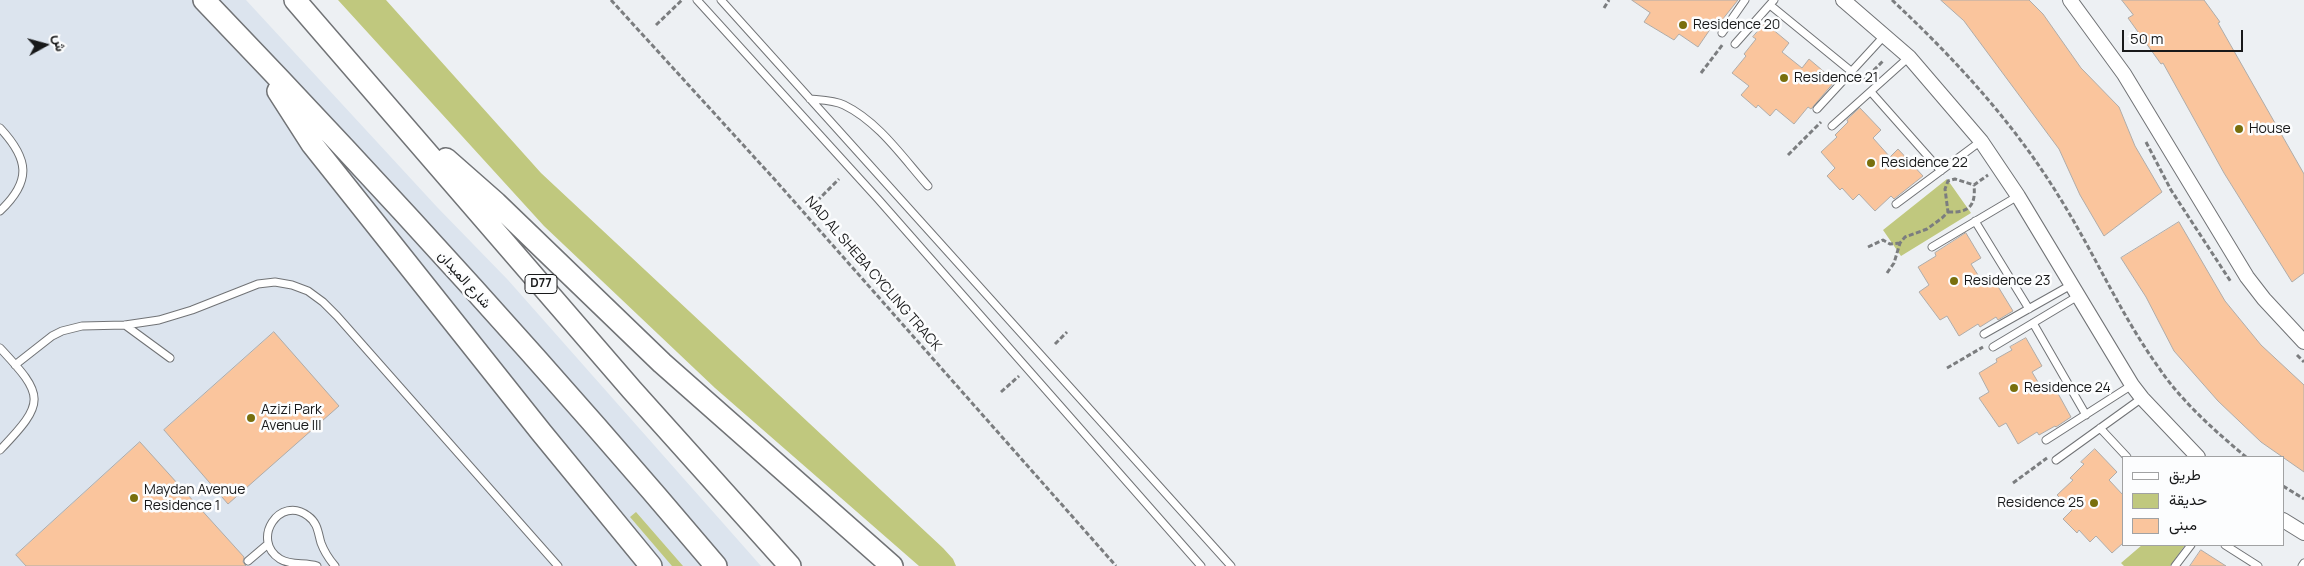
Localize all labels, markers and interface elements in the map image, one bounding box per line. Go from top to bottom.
place label: Residence 20 [1693,17,1780,33]
marker: Residence 20 [1677,19,1689,31]
north arrow [20,20,70,70]
scale bar [2124,20,2245,52]
text: 50 m [2130,28,2164,49]
text: ش [50,34,71,53]
place label: Residence 21 [1794,70,1878,86]
marker: Residence 21 [1778,72,1790,84]
place label: House [2249,121,2291,137]
marker: House [2233,123,2245,135]
place label: Residence 22 [1881,155,1968,171]
marker: Residence 22 [1865,157,1877,169]
street label: NAD AL SHEBA CYCLING TRACK [801,193,945,355]
street label: شارع الميدان [434,248,494,312]
place label: Residence 23 [1964,273,2050,289]
road number: D77 [525,274,557,294]
marker: Residence 23 [1948,275,1960,287]
place label: Residence 24 [2024,380,2111,396]
marker: Residence 24 [2008,382,2020,394]
place label: Azizi Park Avenue III [261,402,322,434]
marker: Azizi Park Avenue III [245,412,257,424]
legend [2122,456,2284,546]
text: طريق [2169,464,2201,485]
place label: Maydan Avenue Residence 1 [144,482,245,514]
text: حديقة [2169,489,2207,510]
marker: Maydan Avenue Residence 1 [128,492,140,504]
place label: Residence 25 [1997,495,2084,511]
marker: Residence 25 [2088,497,2100,509]
text: مبنى [2169,514,2197,535]

